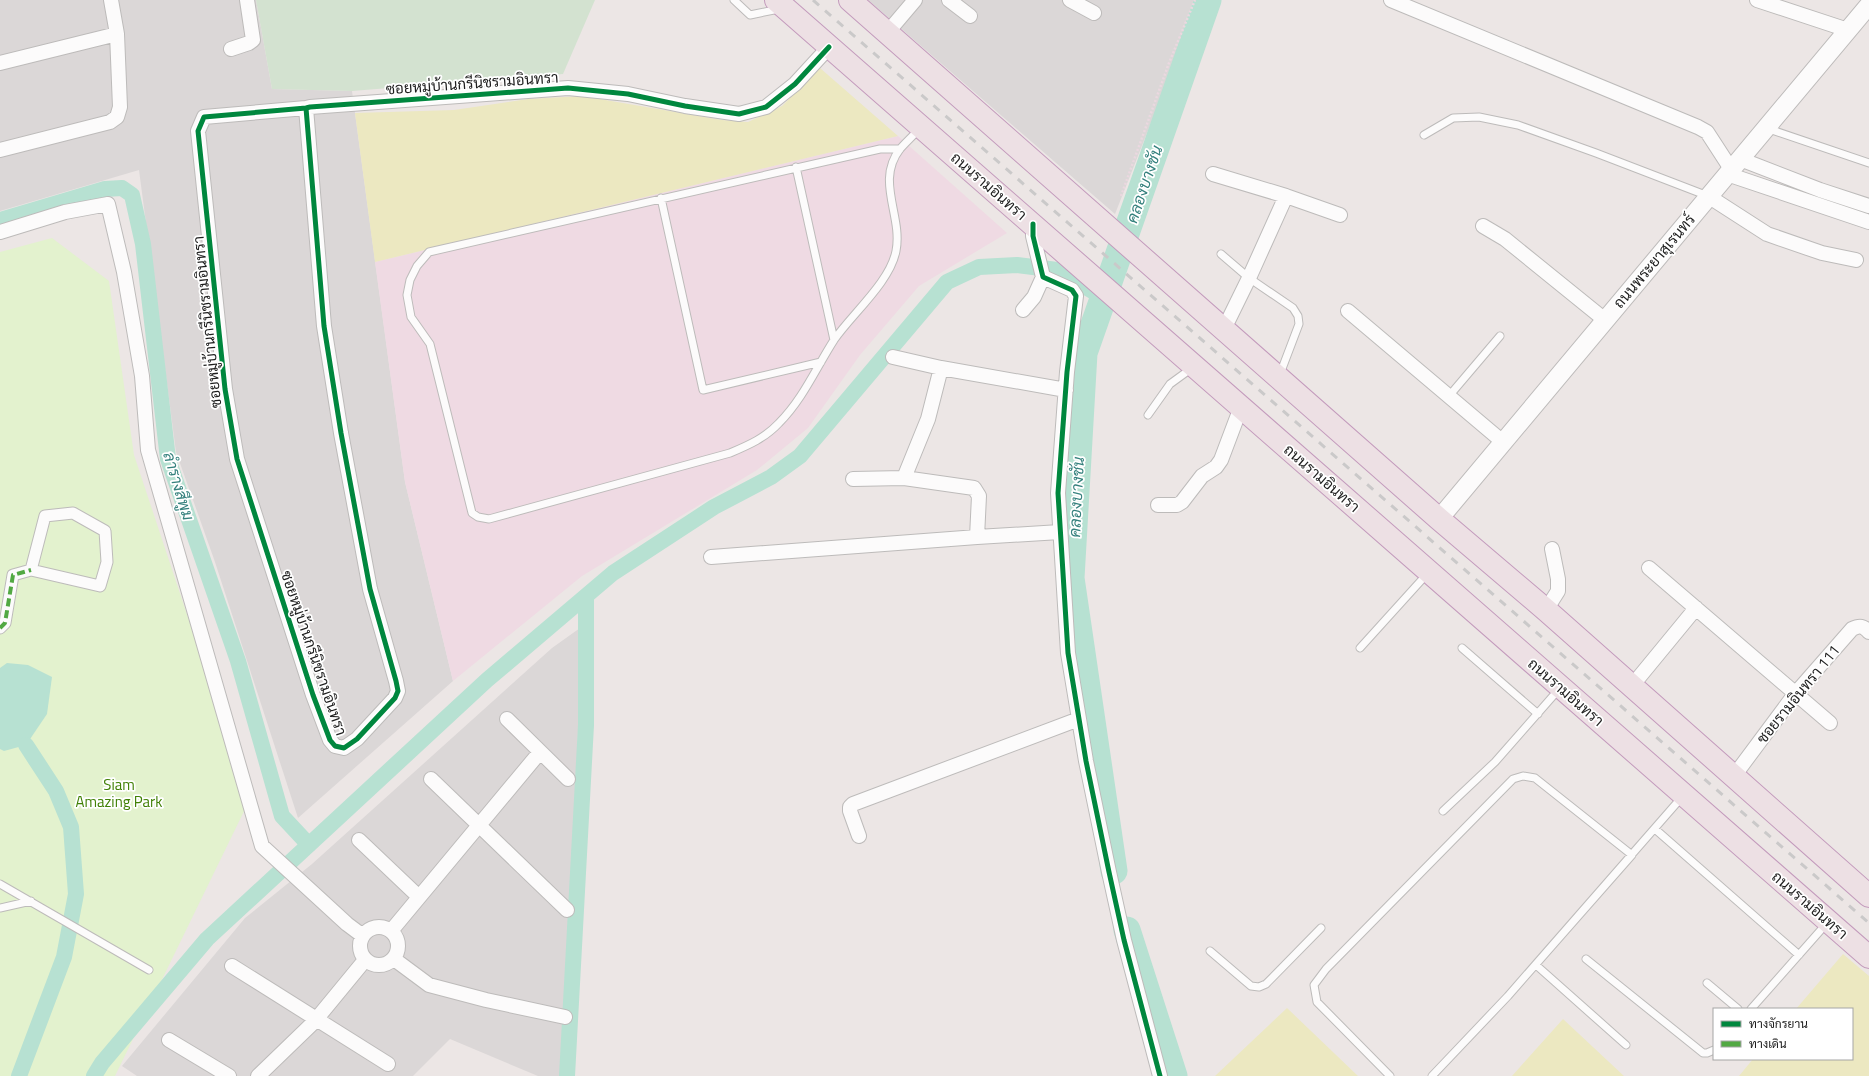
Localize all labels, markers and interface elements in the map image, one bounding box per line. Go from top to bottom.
street label: ซอยหมู่บ้านกรีนิชรามอินทรา [385,65,559,101]
water label: คลองบางชัน [1119,142,1169,226]
street label: ถนนรามอินทรา [946,146,1032,226]
street label: ถนนพระยาสุเรนทร์ [1608,209,1700,313]
street label: ซอยหมู่บ้านกรีนิชรามอินทรา [187,235,227,409]
street label: ถนนรามอินทรา [1279,438,1365,518]
water label: ลำรางสีพูม [157,449,201,523]
water label: คลองบางชัน [1062,456,1090,538]
street label: ซอยหมู่บ้านกรีนิชรามอินทรา [275,568,353,738]
street label: ซอยรามอินทรา 111 [1751,640,1845,748]
street label: ถนนรามอินทรา [1523,652,1609,732]
park label: Siam Amazing Park [76,773,162,813]
street label: ถนนรามอินทรา [1767,865,1853,945]
legend [1713,1008,1853,1060]
text: ทางจักรยาน [1749,1014,1808,1033]
text: ทางเดิน [1749,1034,1787,1053]

